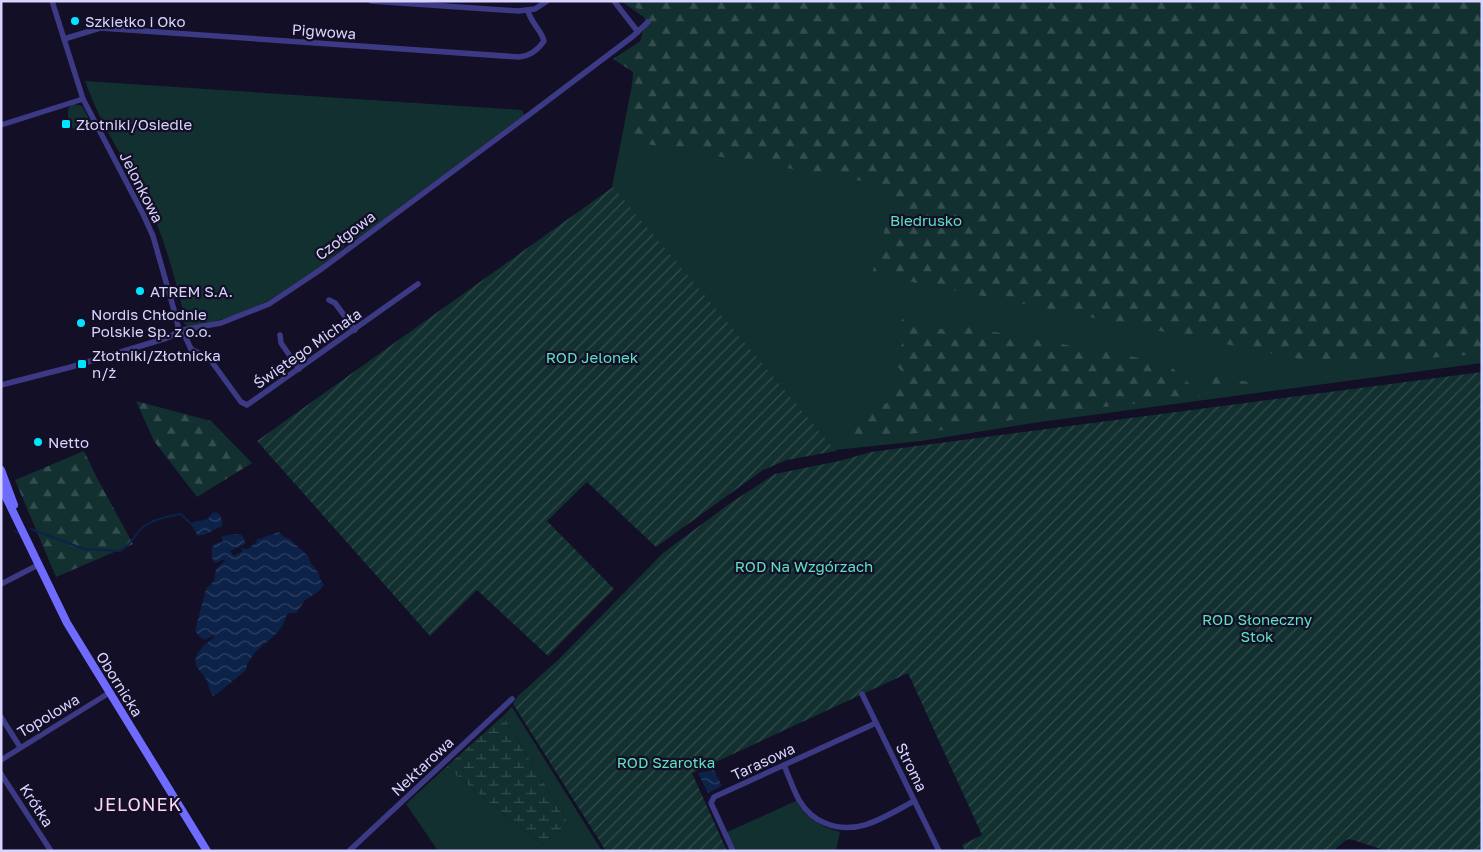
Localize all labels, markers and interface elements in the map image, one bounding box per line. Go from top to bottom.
place label: Szkiełko i Oko [85,12,186,30]
marker: Szkiełko i Oko [69,15,81,27]
street label: Pigwowa [291,20,357,42]
place label: Złotniki/Osiedle [76,115,192,133]
marker: Złotniki/Osiedle [60,118,72,130]
street label: Jelonkowa [116,148,168,226]
street label: Czołgowa [312,207,378,263]
park label: Biedrusko [890,211,962,229]
place label: ATREM S.A. [150,282,233,300]
marker: ATREM S.A. [134,285,146,297]
street label: Świętego Michała [250,304,364,392]
place label: Nordis Chłodnie Polskie Sp. z o.o. [91,305,212,340]
marker: Nordis Chłodnie Polskie Sp. z o.o. [75,317,87,329]
place label: Złotniki/Złotnicka n/ż [92,346,221,381]
park label: ROD Jelonek [546,348,639,366]
marker: Złotniki/Złotnicka n/ż [76,358,88,370]
place label: Netto [48,433,89,451]
marker: Netto [32,436,44,448]
park label: ROD Na Wzgórzach [735,557,873,575]
park label: ROD Słoneczny Stok [1202,610,1313,645]
street label: Obornicka [93,648,147,720]
street label: Topolowa [14,690,82,740]
street label: Nektarowa [387,733,457,799]
street label: Tarasowa [729,739,797,783]
street label: Stroma [893,740,931,794]
park label: ROD Szarotka [617,753,715,771]
street label: Krótka [16,780,58,830]
district label: JELONEK [94,793,182,815]

